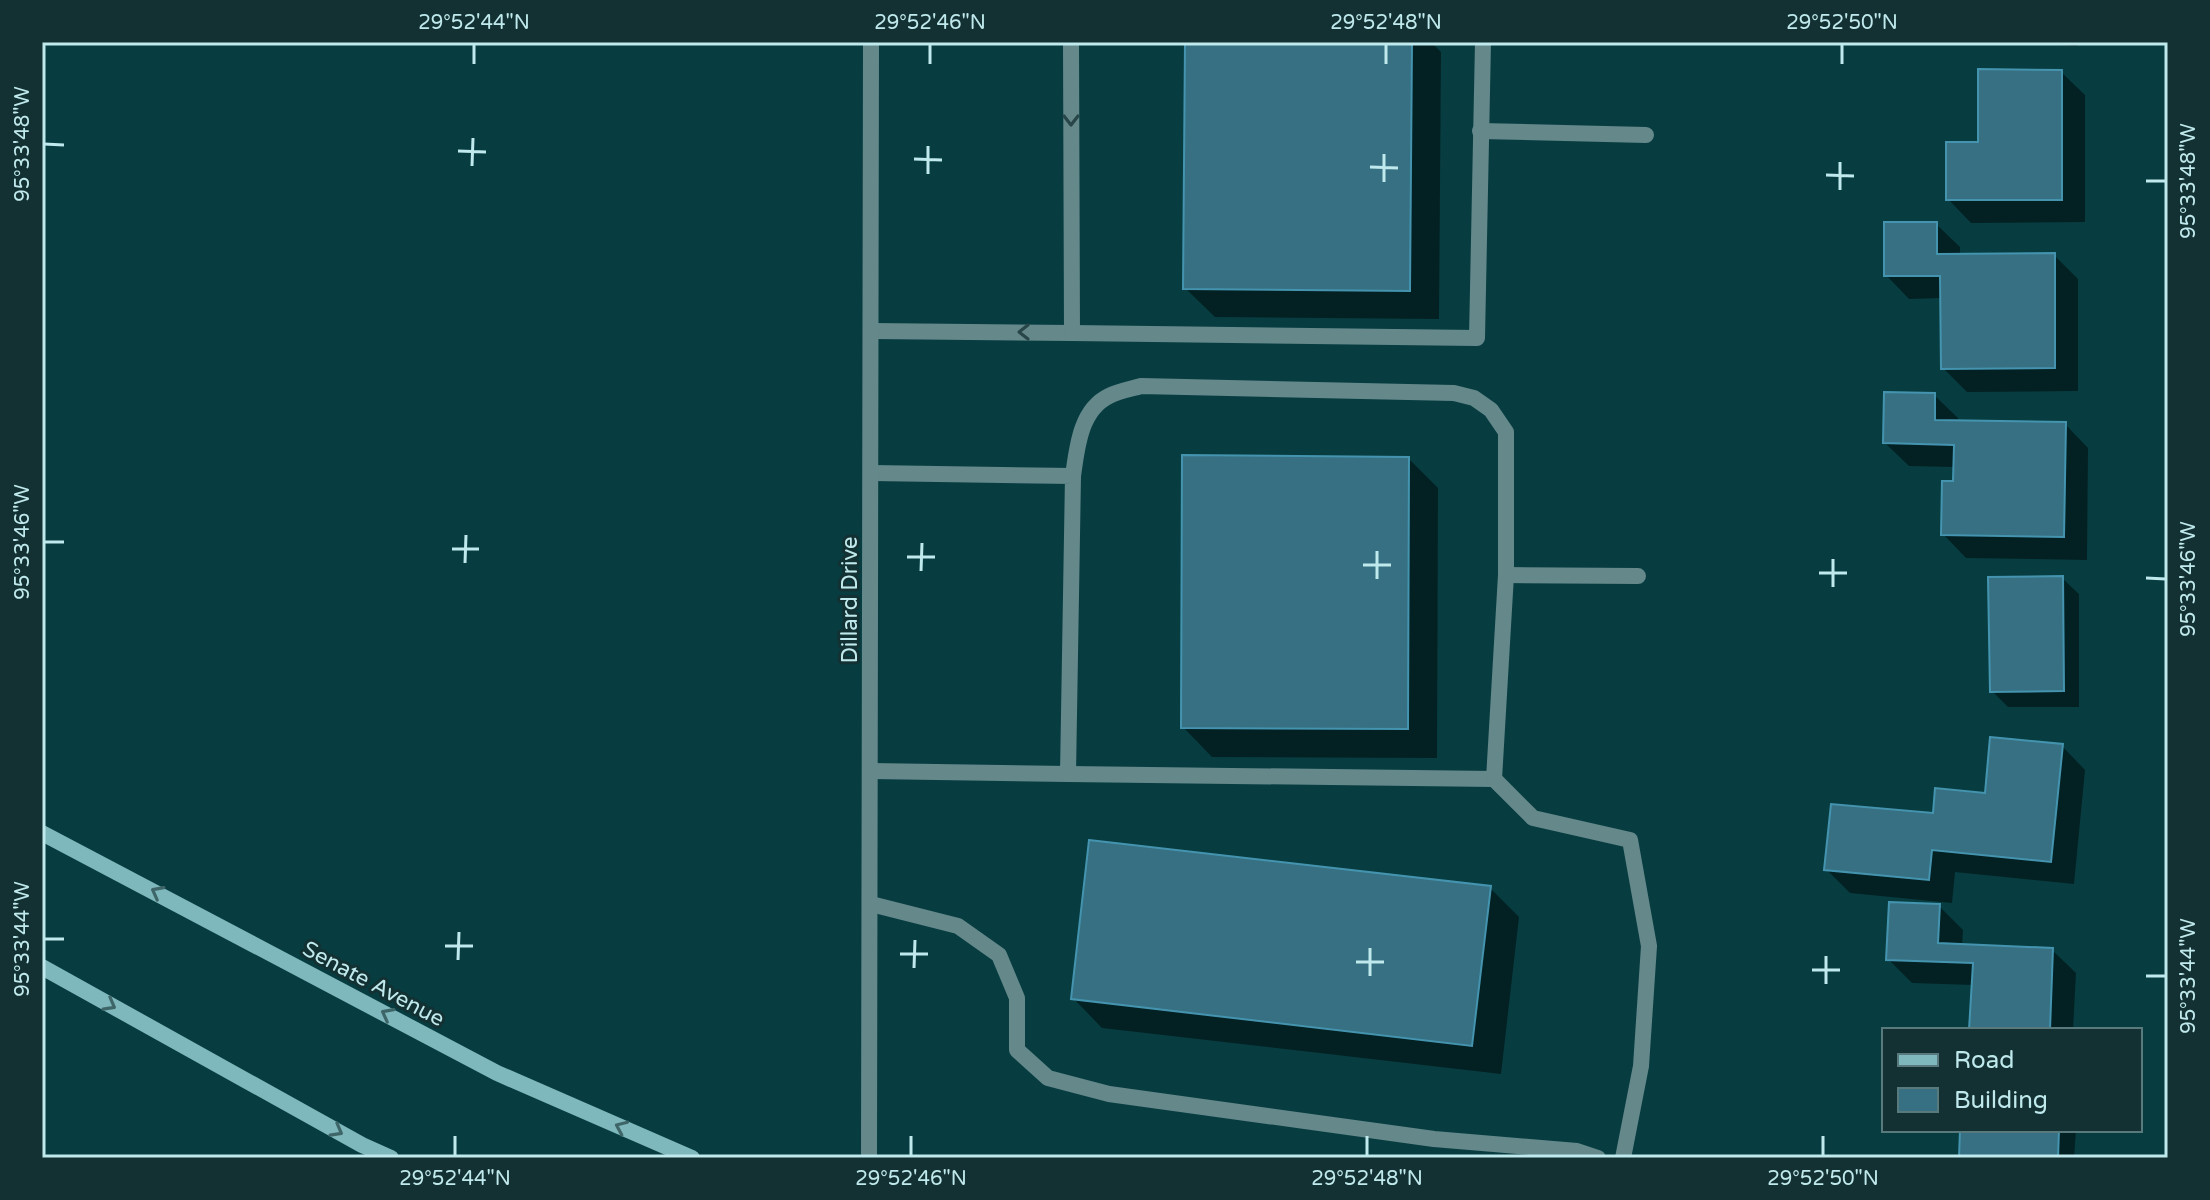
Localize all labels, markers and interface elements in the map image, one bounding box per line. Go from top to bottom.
text: 29°52'44"N [418,11,530,35]
text: 29°52'46"N [874,11,986,35]
text: 29°52'48"N [1330,11,1442,35]
text: 29°52'50"N [1786,11,1898,35]
text: 95°33'48"W [11,86,35,202]
one-way arrow [1062,114,1080,127]
text: 95°33'48"W [2177,123,2201,239]
one-way arrow [1017,323,1030,341]
text: 95°33'46"W [11,484,35,600]
text: 95°33'46"W [2177,521,2201,637]
street label: Dillard Drive [837,537,863,663]
text: 95°33'44"W [11,881,35,997]
one-way arrow [151,887,165,902]
text: 95°33'44"W [2177,918,2201,1034]
street label: Senate Avenue [298,936,449,1032]
one-way arrow [102,995,116,1010]
one-way arrow [380,1009,395,1024]
legend [1882,1028,2142,1132]
text: Road [1954,1046,2014,1075]
text: Building [1954,1086,2048,1115]
one-way arrow [615,1120,629,1136]
one-way arrow [328,1121,343,1137]
text: 29°52'44"N [399,1167,511,1191]
text: 29°52'46"N [855,1167,967,1191]
text: 29°52'48"N [1311,1167,1423,1191]
text: 29°52'50"N [1767,1167,1879,1191]

